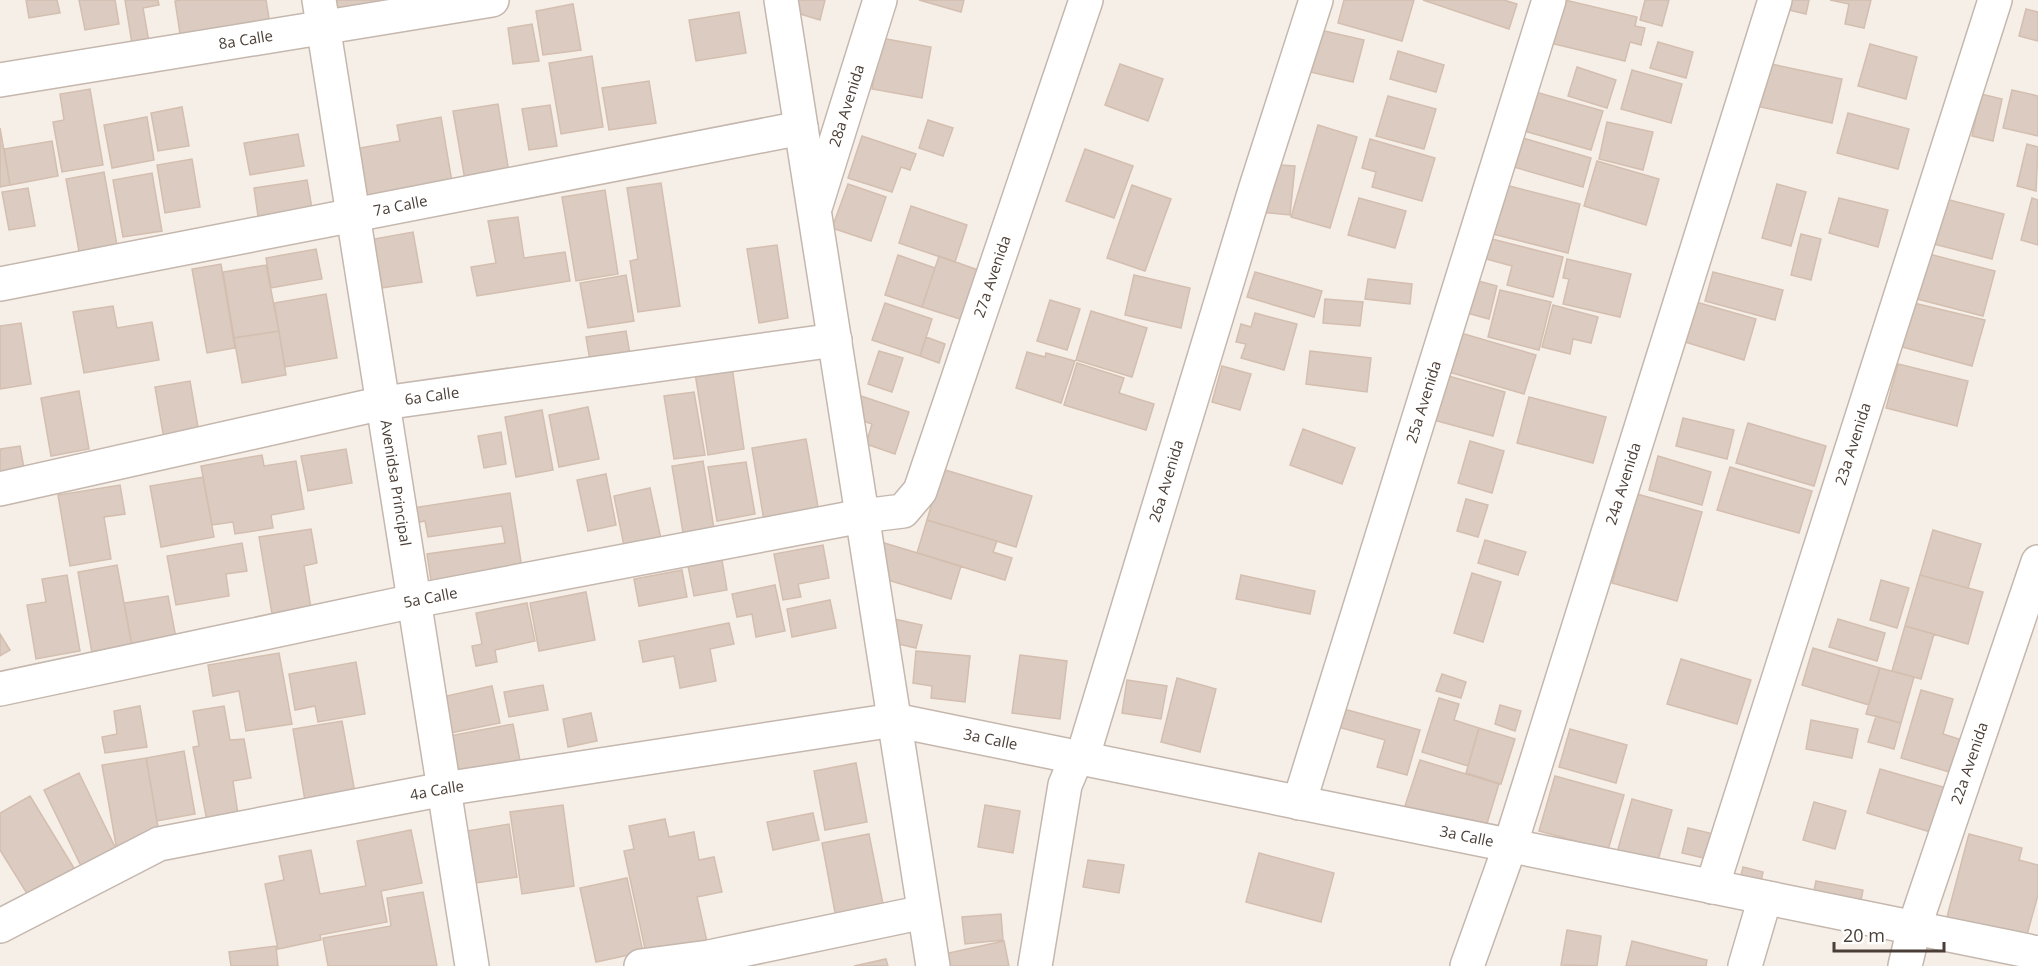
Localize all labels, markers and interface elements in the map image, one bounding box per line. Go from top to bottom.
street label: 8a Calle [217,25,274,53]
street label: 28a Avenida [824,62,868,149]
street label: 7a Calle [372,190,429,220]
street label: 27a Avenida [968,233,1015,320]
street label: 25a Avenida [1401,358,1445,445]
street label: 6a Calle [403,382,460,409]
street label: 23a Avenida [1830,400,1875,487]
street label: Avenidsa Principal [377,418,416,547]
street label: 26a Avenida [1144,437,1188,525]
street label: 24a Avenida [1600,440,1645,527]
street label: 5a Calle [401,582,459,612]
street label: 22a Avenida [1946,719,1992,807]
street label: 3a Calle [962,723,1020,754]
street label: 4a Calle [408,775,465,804]
street label: 3a Calle [1438,820,1496,851]
scale bar [1834,915,1944,953]
text: 20 m [1843,923,1885,947]

